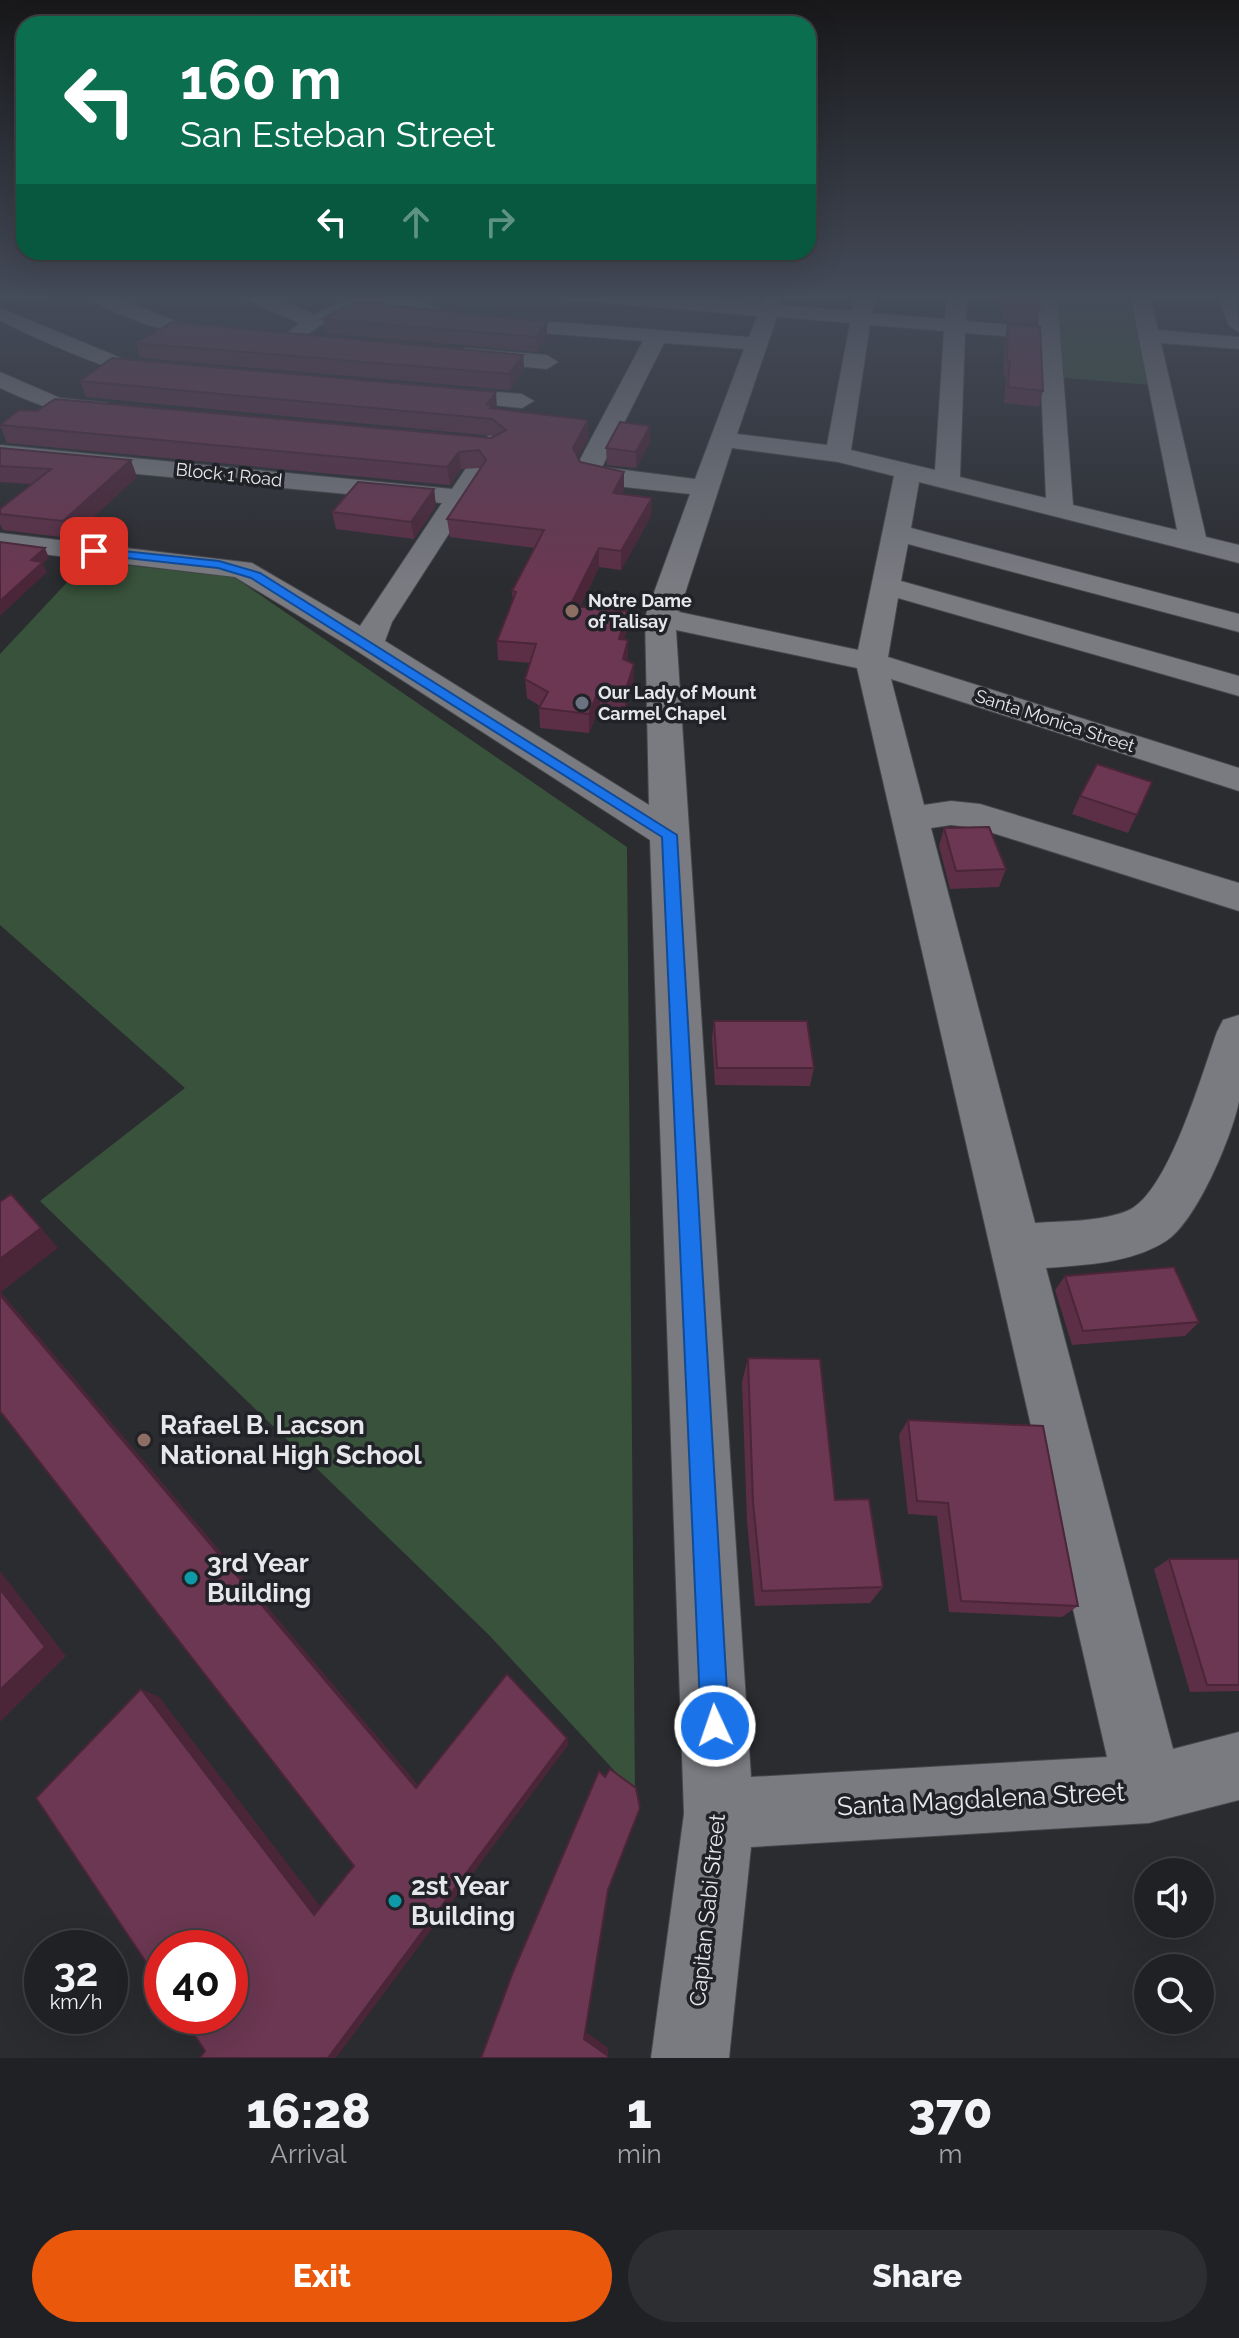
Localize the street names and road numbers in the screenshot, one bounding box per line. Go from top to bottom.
street label: Block 1 Road [175,458,283,491]
street label: Santa Monica Street [973,685,1138,756]
street label: Santa Magdalena Street [836,1776,1126,1822]
street label: Capitan Sabi Street [684,1812,730,2008]

